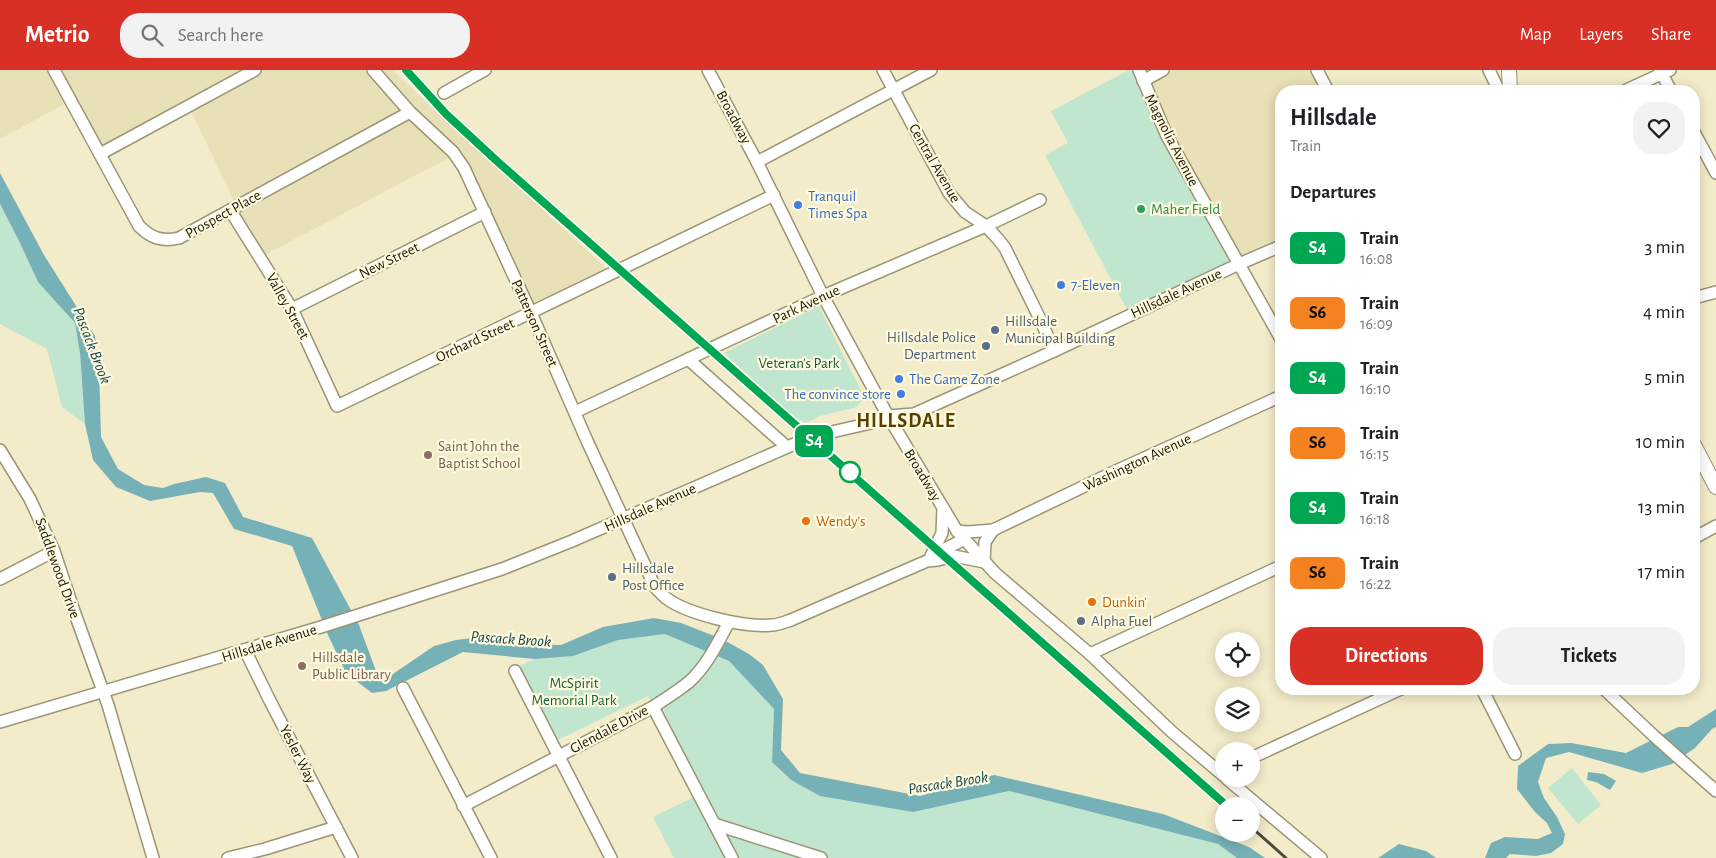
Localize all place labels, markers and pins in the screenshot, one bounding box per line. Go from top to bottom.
place label: Tranquil Times Spa [808,189,868,221]
marker: Tranquil Times Spa [792,199,804,211]
place label: Maher Field [1151,202,1220,217]
marker: Maher Field [1135,203,1147,215]
place label: 7-Eleven [1071,278,1120,293]
marker: 7-Eleven [1055,279,1067,291]
place label: Hillsdale Municipal Building [1005,314,1116,346]
marker: Hillsdale Municipal Building [989,324,1001,336]
place label: Hillsdale Police Department [887,330,976,362]
marker: Hillsdale Police Department [980,340,992,352]
place label: The Game Zone [909,372,1000,387]
marker: The Game Zone [893,373,905,385]
place label: The convince store [784,387,891,402]
marker: The convince store [895,388,907,400]
place label: Saint John the Baptist School [438,439,521,471]
marker: Saint John the Baptist School [422,449,434,461]
unlabelled marker [839,461,861,483]
place label: Wendy's [816,514,866,529]
marker: Wendy's [800,515,812,527]
place label: Hillsdale Post Office [622,561,685,593]
marker: Hillsdale Post Office [606,571,618,583]
place label: Dunkin' [1102,595,1147,610]
marker: Dunkin' [1086,596,1098,608]
place label: Alpha Fuel [1091,614,1152,629]
marker: Alpha Fuel [1075,615,1087,627]
place label: Hillsdale Public Library [312,650,391,682]
marker: Hillsdale Public Library [296,660,308,672]

